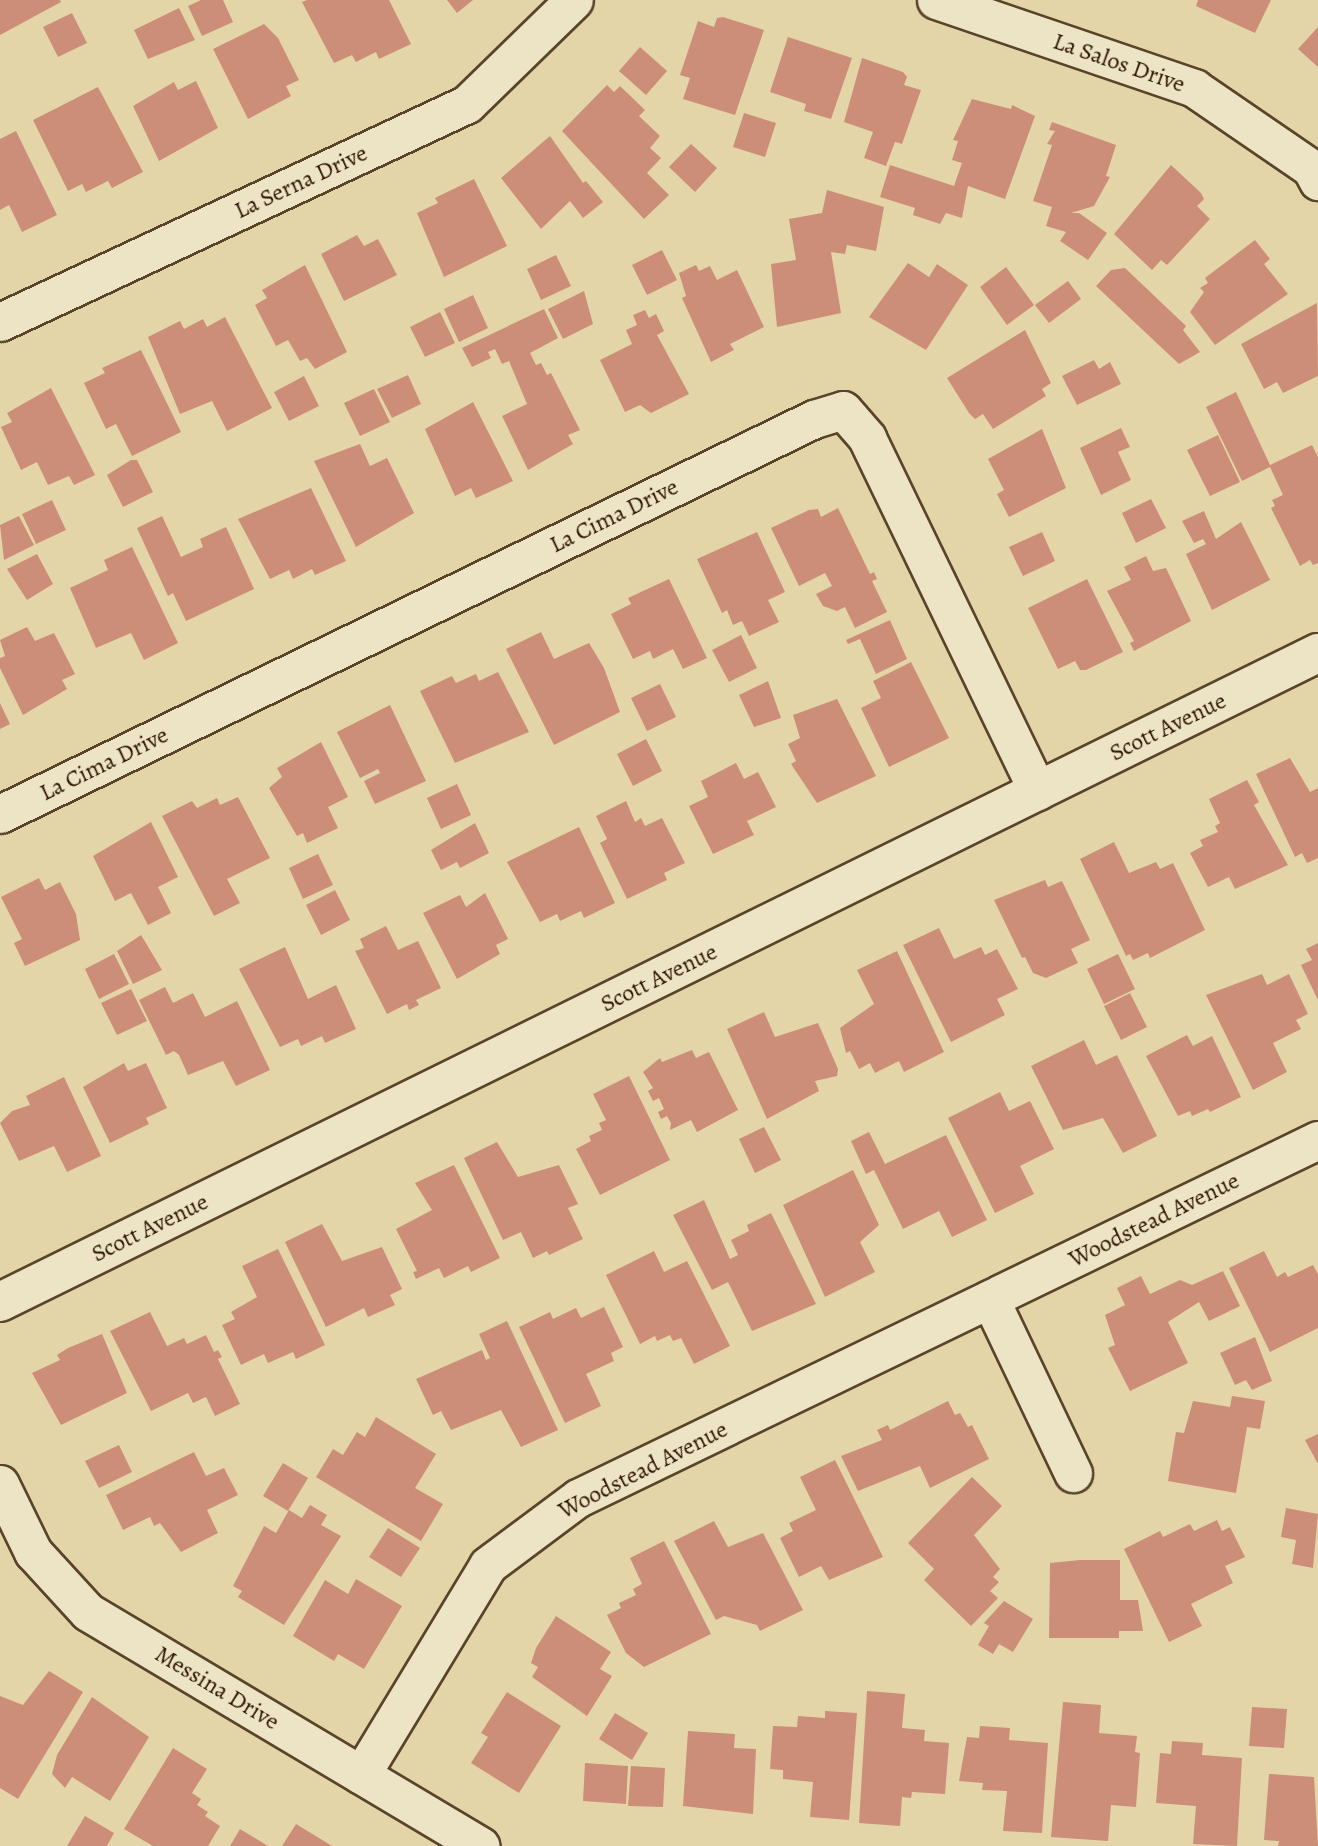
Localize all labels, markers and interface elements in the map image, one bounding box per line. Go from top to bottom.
street label: La Salos Drive [1049,27,1189,99]
street label: La Serna Drive [230,139,372,225]
street label: La Cima Drive [545,473,683,559]
street label: Scott Avenue [1105,686,1231,768]
street label: La Cima Drive [35,721,173,807]
street label: Scott Avenue [596,937,722,1019]
street label: Woodstead Avenue [1064,1166,1244,1274]
street label: Scott Avenue [87,1187,213,1269]
street label: Woodstead Avenue [554,1415,732,1525]
street label: Messina Drive [150,1640,284,1736]

